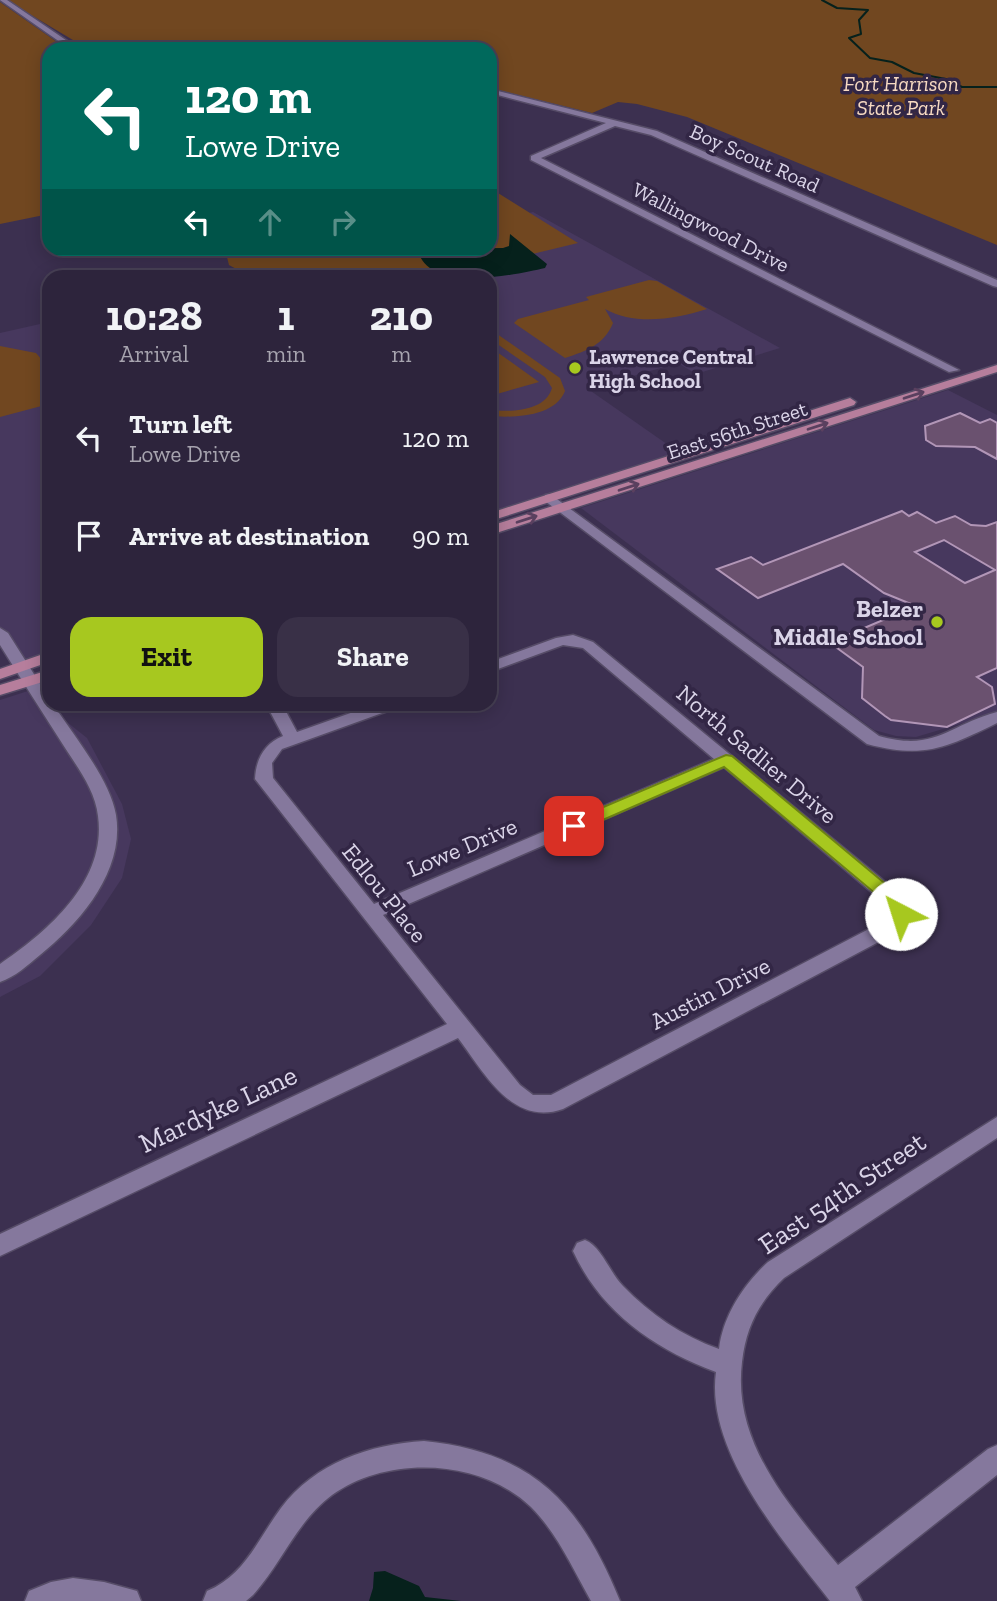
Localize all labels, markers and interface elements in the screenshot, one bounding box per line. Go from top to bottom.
text: 120 m [185,67,311,126]
icon: left [70,70,161,161]
park label: Fort Harrison State Park [843,71,959,120]
street label: Boy Scout Road [686,118,824,198]
text: Lowe Drive [185,127,340,165]
street label: Wallingwood Drive [628,177,794,277]
icon: left [178,203,216,241]
icon: ahead [251,203,289,241]
icon: right [324,203,362,241]
text: 10:28 [106,290,203,341]
text: 1 [278,290,295,341]
text: 210 [370,290,433,341]
text: Arrival [119,340,189,368]
text: min [266,340,306,368]
text: m [391,340,411,368]
place label: Lawrence Central High School [589,344,753,393]
marker: Lawrence Central High School [567,360,583,376]
one-way arrow [902,387,924,400]
street label: East 56th Street [664,396,810,464]
text: Turn left [129,408,232,440]
one-way arrow [807,418,829,431]
icon: left [70,419,108,457]
text: 120 m [402,422,469,454]
text: Lowe Drive [129,440,241,468]
one-way arrow [618,479,640,492]
one-way arrow [516,512,538,525]
icon: arrive [70,517,108,555]
text: Arrive at destination [129,520,369,552]
text: 90 m [412,520,469,552]
place label: Belzer Middle School [774,594,923,651]
marker: Belzer Middle School [929,614,945,630]
button: Exit [70,617,263,697]
button: Share [277,617,469,697]
street label: North Sadlier Drive [671,678,843,830]
pin [544,796,604,856]
icon: arrive [555,807,593,845]
street label: Lowe Drive [403,811,521,883]
street label: Edlou Place [336,838,434,948]
position arrow [864,877,938,951]
street label: Austin Drive [645,950,775,1036]
street label: Mardyke Lane [134,1058,302,1160]
street label: East 54th Street [752,1125,932,1261]

